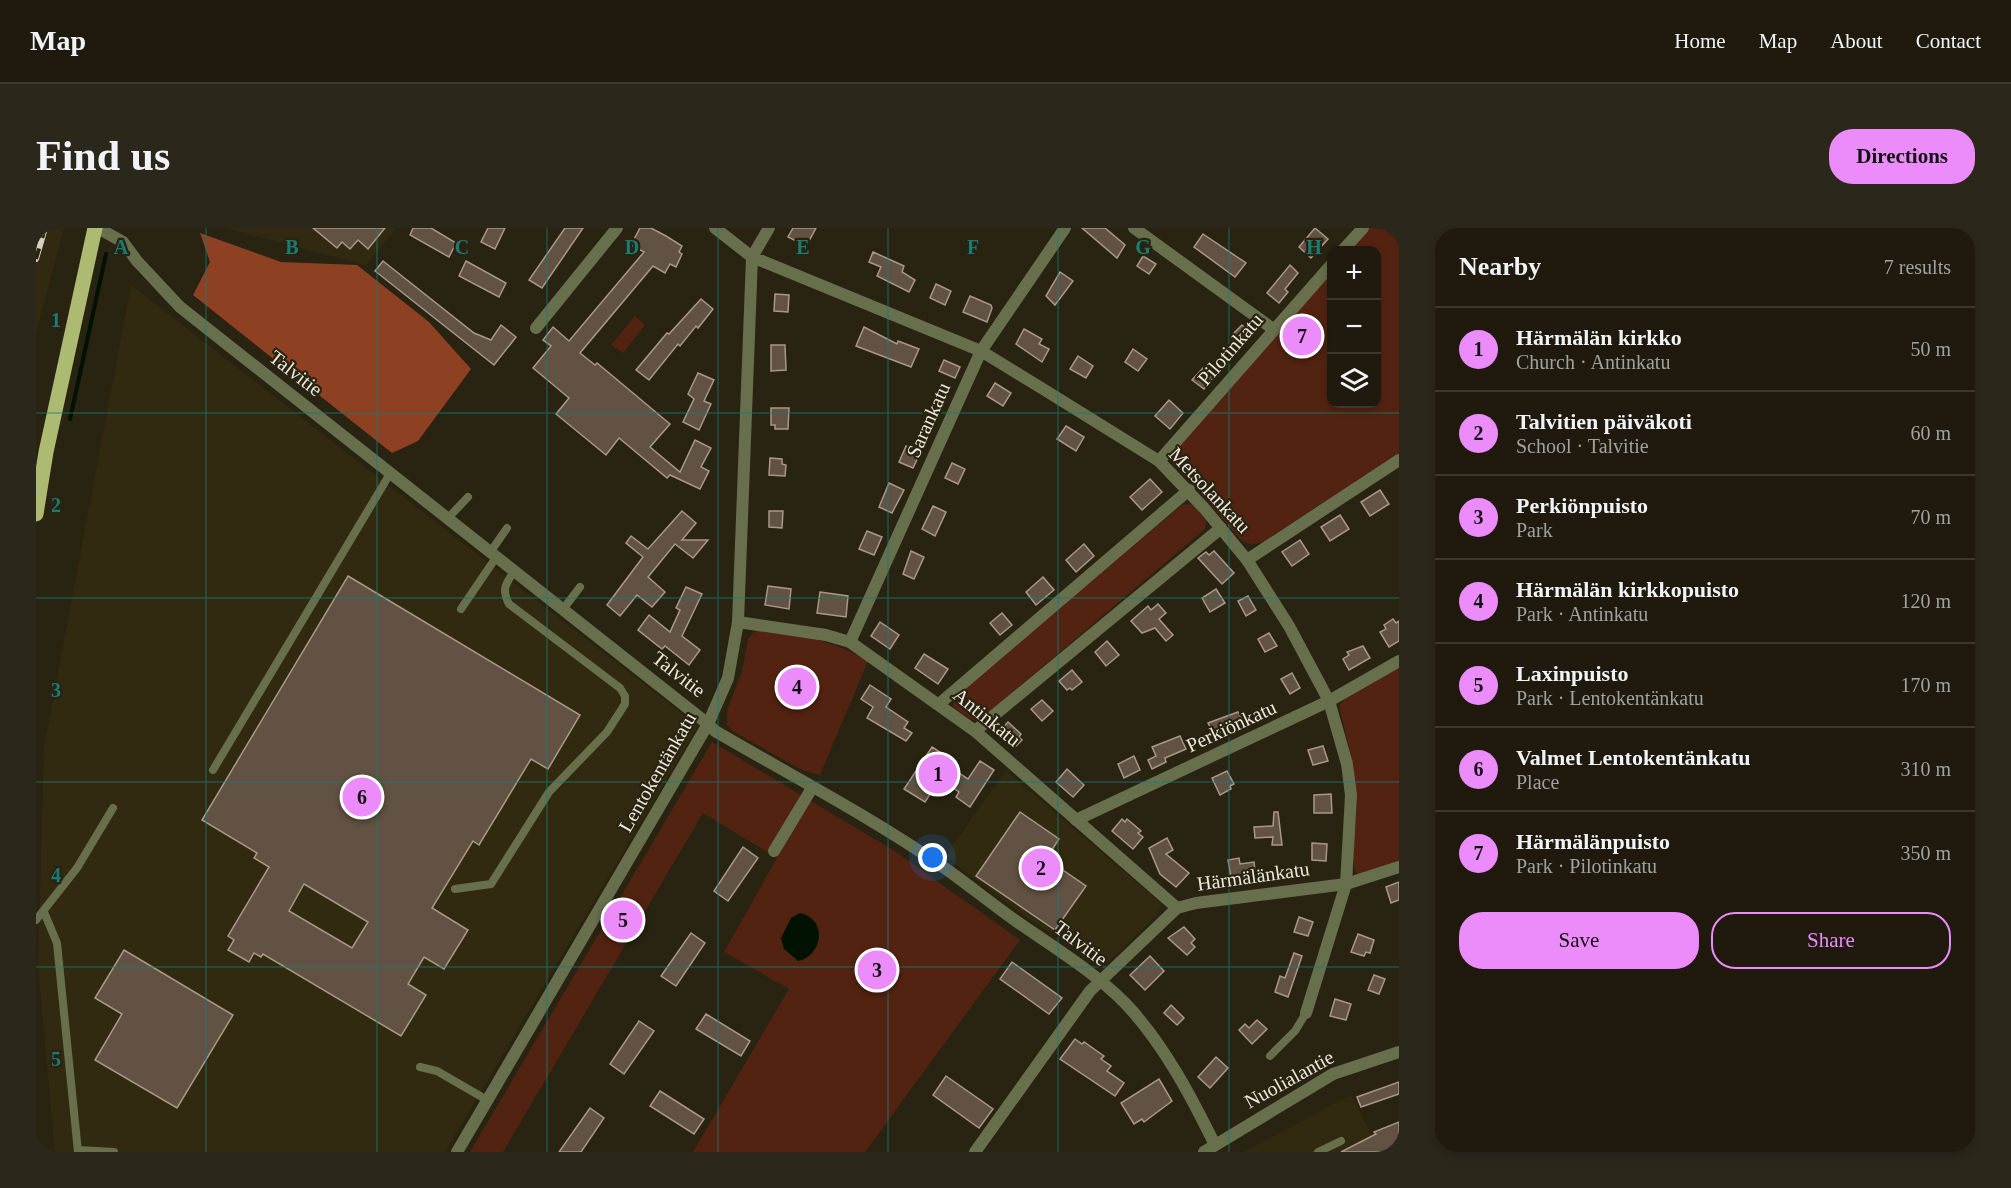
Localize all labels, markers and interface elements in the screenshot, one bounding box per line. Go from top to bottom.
text: Map [30,25,86,56]
text: Home [1674,29,1726,53]
text: Map [1759,29,1797,53]
text: About [1830,29,1883,53]
text: Contact [1916,29,1981,53]
button: Directions [1829,129,1975,184]
text: Find us [36,133,170,179]
text: A [114,236,129,258]
text: B [285,236,299,258]
text: C [455,236,469,258]
text: D [625,236,639,258]
text: E [796,236,810,258]
text: F [967,236,979,258]
text: G [1135,236,1151,258]
text: H [1306,236,1322,258]
map controls [1327,246,1381,408]
button: + [1327,246,1381,300]
text: Nearby [1459,252,1541,281]
text: 7 results [1884,256,1951,278]
button: − [1327,300,1381,354]
text: 1 [51,309,61,331]
street label: Pilotinkatu [1193,309,1267,389]
pin: 7 [1282,314,1322,358]
text: Härmälän kirkko [1516,325,1682,350]
text: 1 [1474,338,1484,360]
text: 50 m [1910,338,1951,360]
street label: Talvitie [265,346,327,400]
text: Church · Antinkatu [1516,351,1670,373]
button: layers [1327,354,1381,408]
street label: Sarankatu [902,379,954,461]
text: Talvitien päiväkoti [1516,409,1692,434]
text: 2 [1474,422,1484,444]
text: 60 m [1910,422,1951,444]
text: School · Talvitie [1516,435,1649,457]
street label: Metsolankatu [1165,443,1255,537]
text: Perkiönpuisto [1516,493,1648,518]
text: 2 [51,494,61,516]
text: 3 [1474,506,1484,528]
text: 70 m [1910,506,1951,528]
text: Park [1516,519,1553,541]
text: Härmälän kirkkopuisto [1516,577,1739,602]
text: 4 [1474,590,1484,612]
text: 120 m [1900,590,1951,612]
text: Park · Antinkatu [1516,603,1648,625]
street label: Talvitie [648,647,710,701]
text: Laxinpuisto [1516,661,1629,686]
pin: 4 [778,664,816,710]
text: 5 [1474,674,1484,696]
text: 170 m [1900,674,1951,696]
text: 3 [51,679,61,701]
street label: Antinkatu [949,683,1025,751]
text: Park · Lentokentänkatu [1516,687,1704,709]
street label: Perkiönkatu [1183,696,1279,756]
street label: Lentokentänkatu [614,708,700,836]
text: Valmet Lentokentänkatu [1516,745,1751,770]
pin: 1 [918,752,958,796]
text: 6 [1474,758,1484,780]
text: 310 m [1900,758,1951,780]
text: Place [1516,771,1559,793]
pin: 6 [342,774,382,820]
text: Härmälänpuisto [1516,829,1670,854]
text: 7 [1474,842,1484,864]
text: 350 m [1900,842,1951,864]
your location [918,843,947,872]
pin: 2 [1022,846,1060,890]
text: Park · Pilotinkatu [1516,855,1657,877]
street label: Härmälänkatu [1195,857,1311,895]
text: 4 [51,864,61,886]
pin: 5 [604,898,642,942]
button: Save [1459,912,1699,969]
button: Share [1711,912,1951,969]
street label: Talvitie [1050,916,1112,970]
pin: 3 [858,948,896,992]
street label: Nuolialantie [1240,1045,1338,1113]
text: 5 [51,1048,61,1070]

